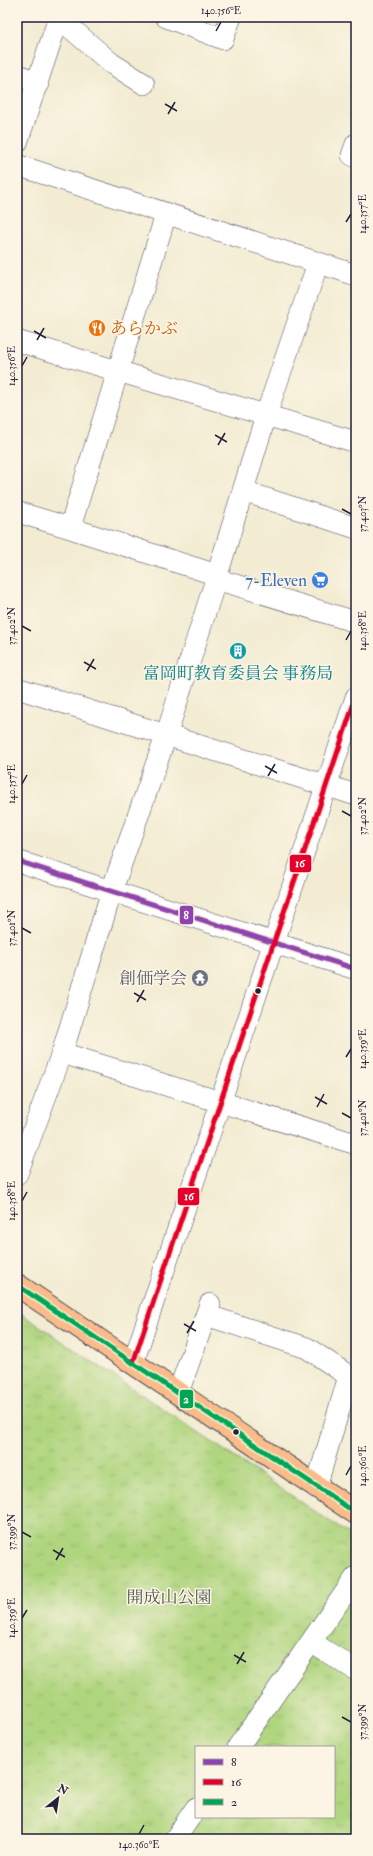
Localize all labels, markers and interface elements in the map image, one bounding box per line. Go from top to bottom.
text: 140.356°E [201,5,241,17]
text: 140.357°E [357,194,369,234]
restaurant icon: あらかぶ [87,318,107,338]
place label: あらかぶ [110,318,178,339]
text: 140.356°E [6,346,18,386]
text: 37.403°N [357,495,369,533]
place label: 7-Eleven [245,570,307,591]
supermarket icon: 7-Eleven [310,570,330,590]
text: 37.402°N [6,607,18,645]
text: 140.358°E [357,611,369,651]
building icon: 富岡町教育委員会 事務局 [228,641,248,661]
place label: 富岡町教育委員会 事務局 [143,663,333,684]
text: 140.357°E [6,764,18,804]
text: 37.402°N [357,797,369,835]
line badge: 16 [289,854,312,873]
text: 16 [295,857,306,870]
line badge: 8 [179,905,194,925]
text: 8 [183,909,189,922]
text: 37.401°N [6,910,18,946]
place label: 創価学会 [119,968,187,989]
temple icon: 創価学会 [190,968,210,988]
unlabelled marker [253,986,263,996]
text: 140.359°E [357,1029,369,1069]
text: 37.401°N [357,1100,369,1136]
text: 140.358°E [6,1181,18,1221]
line badge: 16 [177,1187,200,1206]
text: 16 [184,1190,195,1203]
line badge: 2 [179,1389,194,1409]
text: 2 [183,1393,189,1406]
unlabelled marker [231,1427,241,1437]
text: 140.360°E [357,1446,369,1486]
text: 37.399°N [6,1514,18,1550]
park label: 開成山公園 [127,1587,212,1608]
text: 140.359°E [6,1598,18,1638]
text: 37.399°N [357,1704,369,1740]
legend [195,1746,335,1818]
text: 8 [231,1755,237,1770]
text: 16 [231,1775,242,1790]
north arrow [38,1778,78,1818]
text: N [54,1781,71,1798]
text: 2 [231,1795,237,1810]
text: 140.360°E [119,1839,159,1851]

